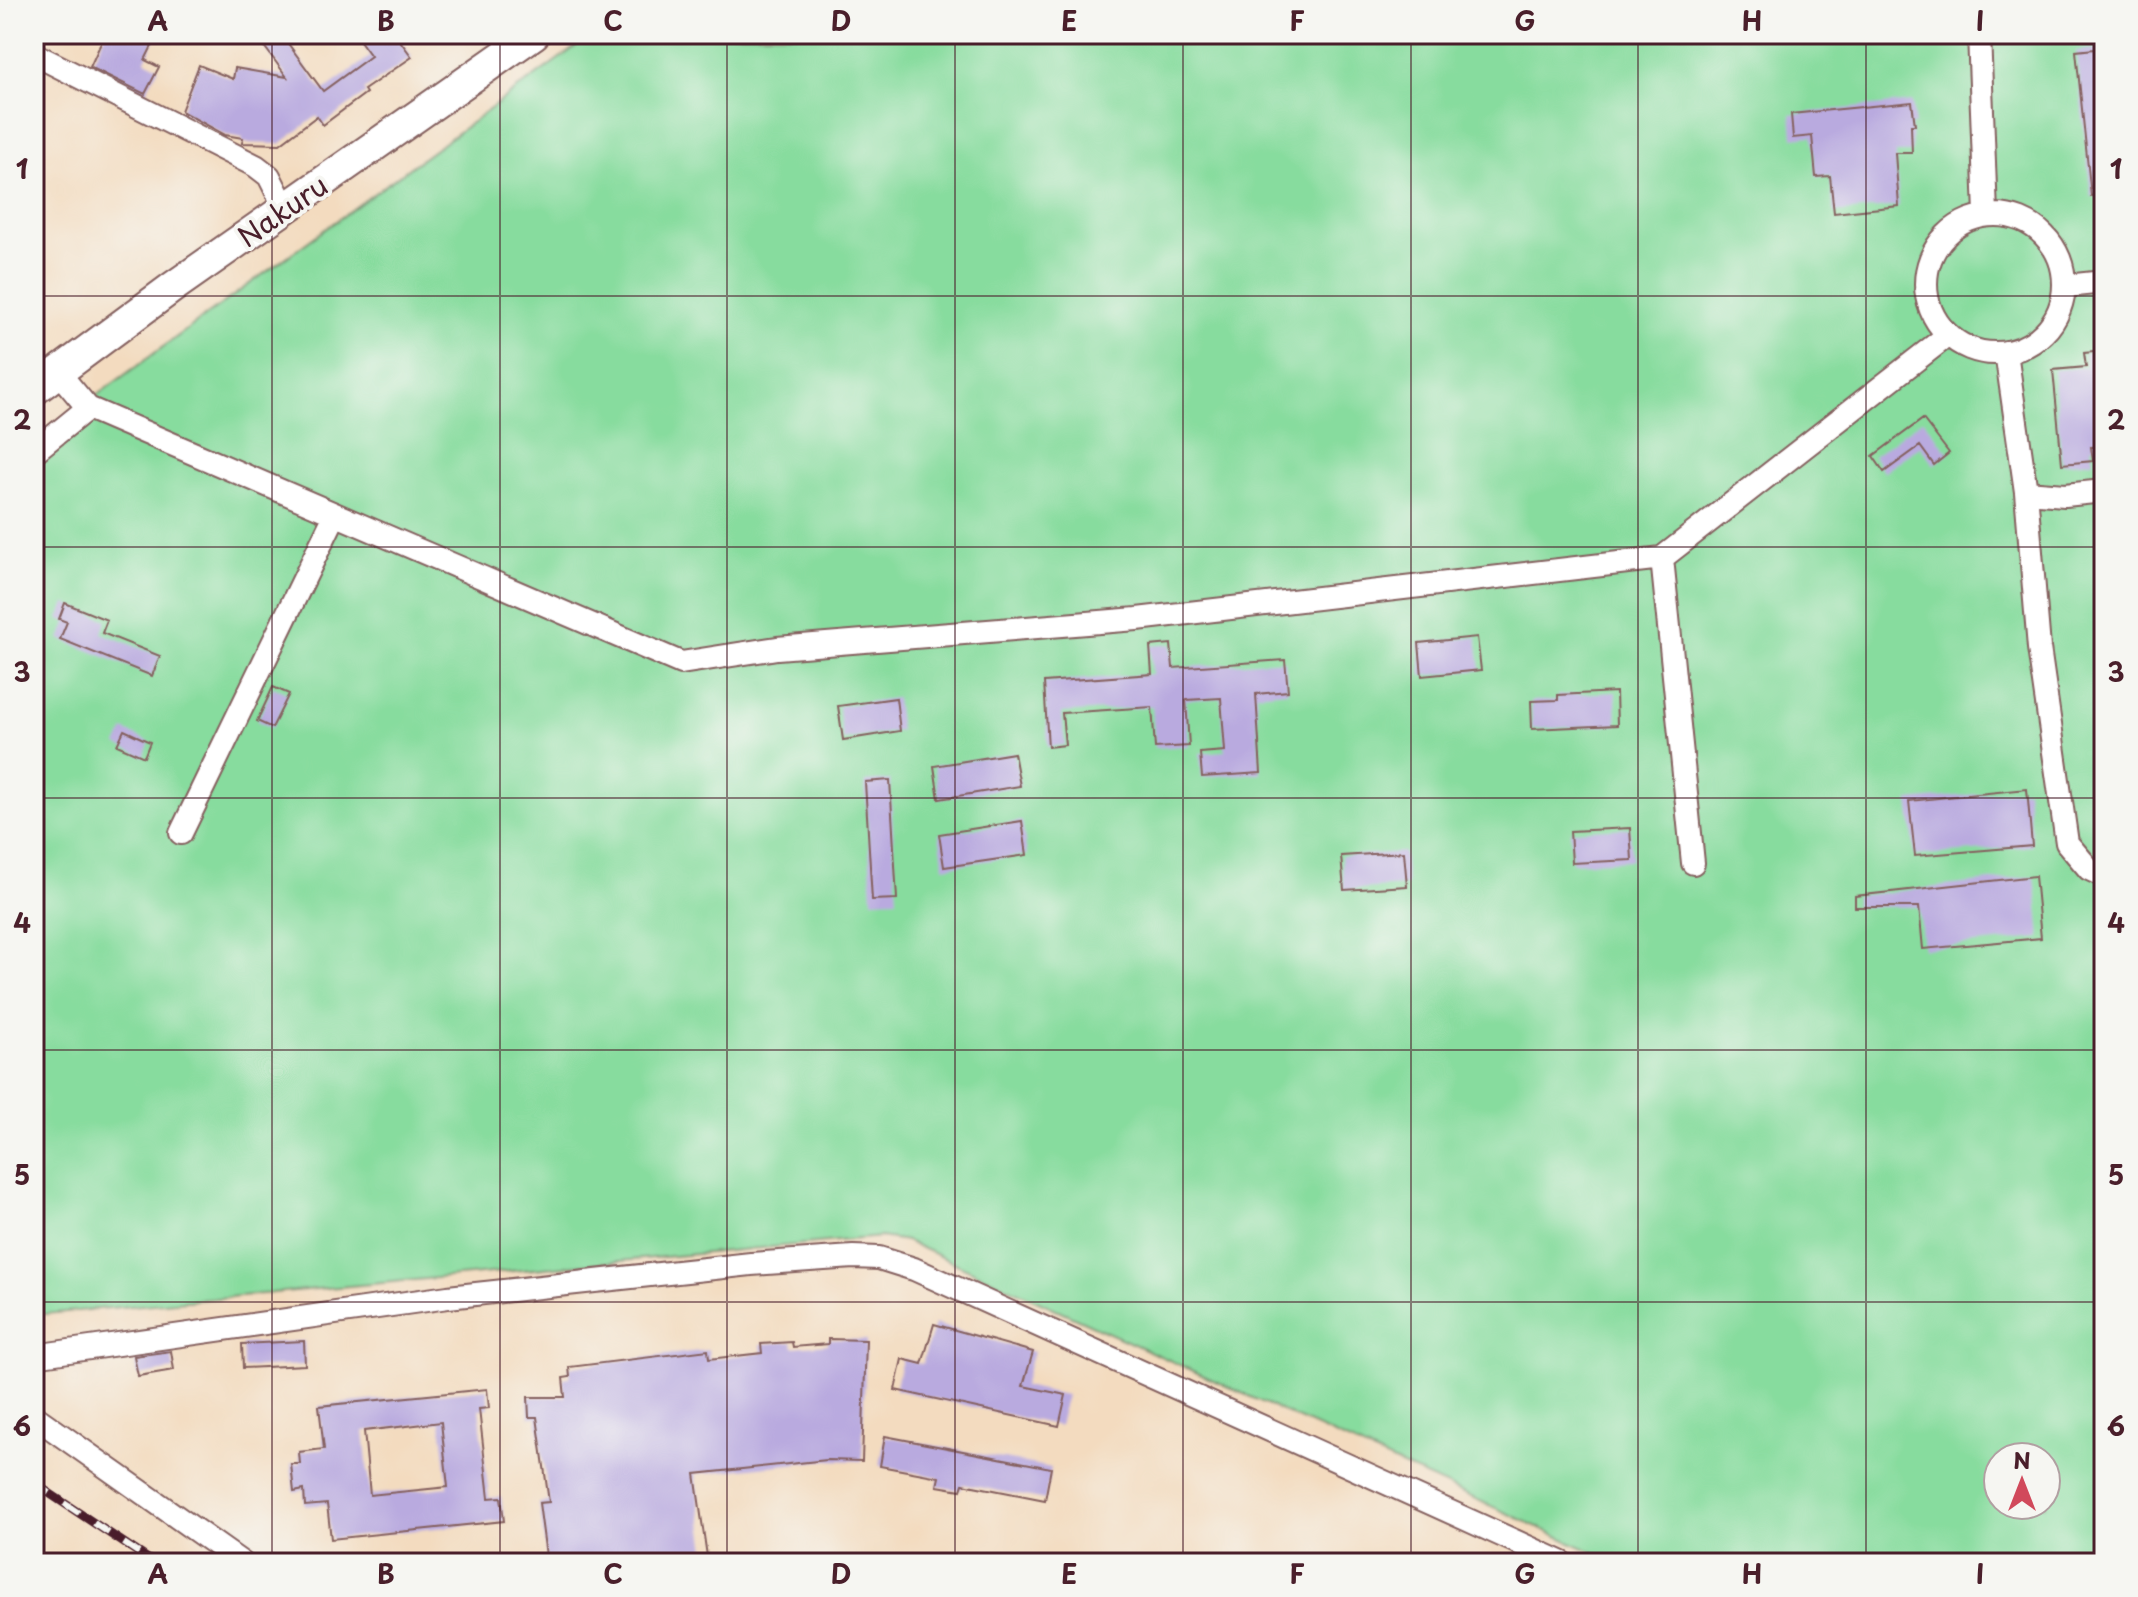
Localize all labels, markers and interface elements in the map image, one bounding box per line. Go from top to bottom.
text: A [148,1,168,40]
text: B [377,1,395,40]
text: C [603,1,623,40]
text: D [831,1,851,40]
text: E [1061,1,1077,40]
text: F [1289,1,1305,40]
text: G [1514,1,1536,40]
text: H [1742,1,1762,40]
text: I [1976,1,1984,40]
text: 1 [16,149,28,188]
text: 1 [2110,149,2122,188]
street label: Nakuru [228,163,336,257]
text: 2 [13,400,31,439]
text: 2 [2107,400,2125,439]
text: 3 [13,652,31,691]
text: 3 [2107,652,2125,691]
text: 4 [13,903,31,942]
text: 4 [2107,903,2125,942]
text: 5 [14,1155,30,1194]
text: 5 [2108,1155,2124,1194]
text: 6 [13,1406,31,1445]
text: 6 [2107,1406,2125,1445]
north arrow [1982,1441,2062,1521]
text: N [2013,1443,2031,1476]
text: A [148,1554,168,1593]
text: B [377,1554,395,1593]
text: C [603,1554,623,1593]
text: D [831,1554,851,1593]
text: E [1061,1554,1077,1593]
text: F [1289,1554,1305,1593]
text: G [1514,1554,1536,1593]
text: H [1742,1554,1762,1593]
text: I [1976,1554,1984,1593]

